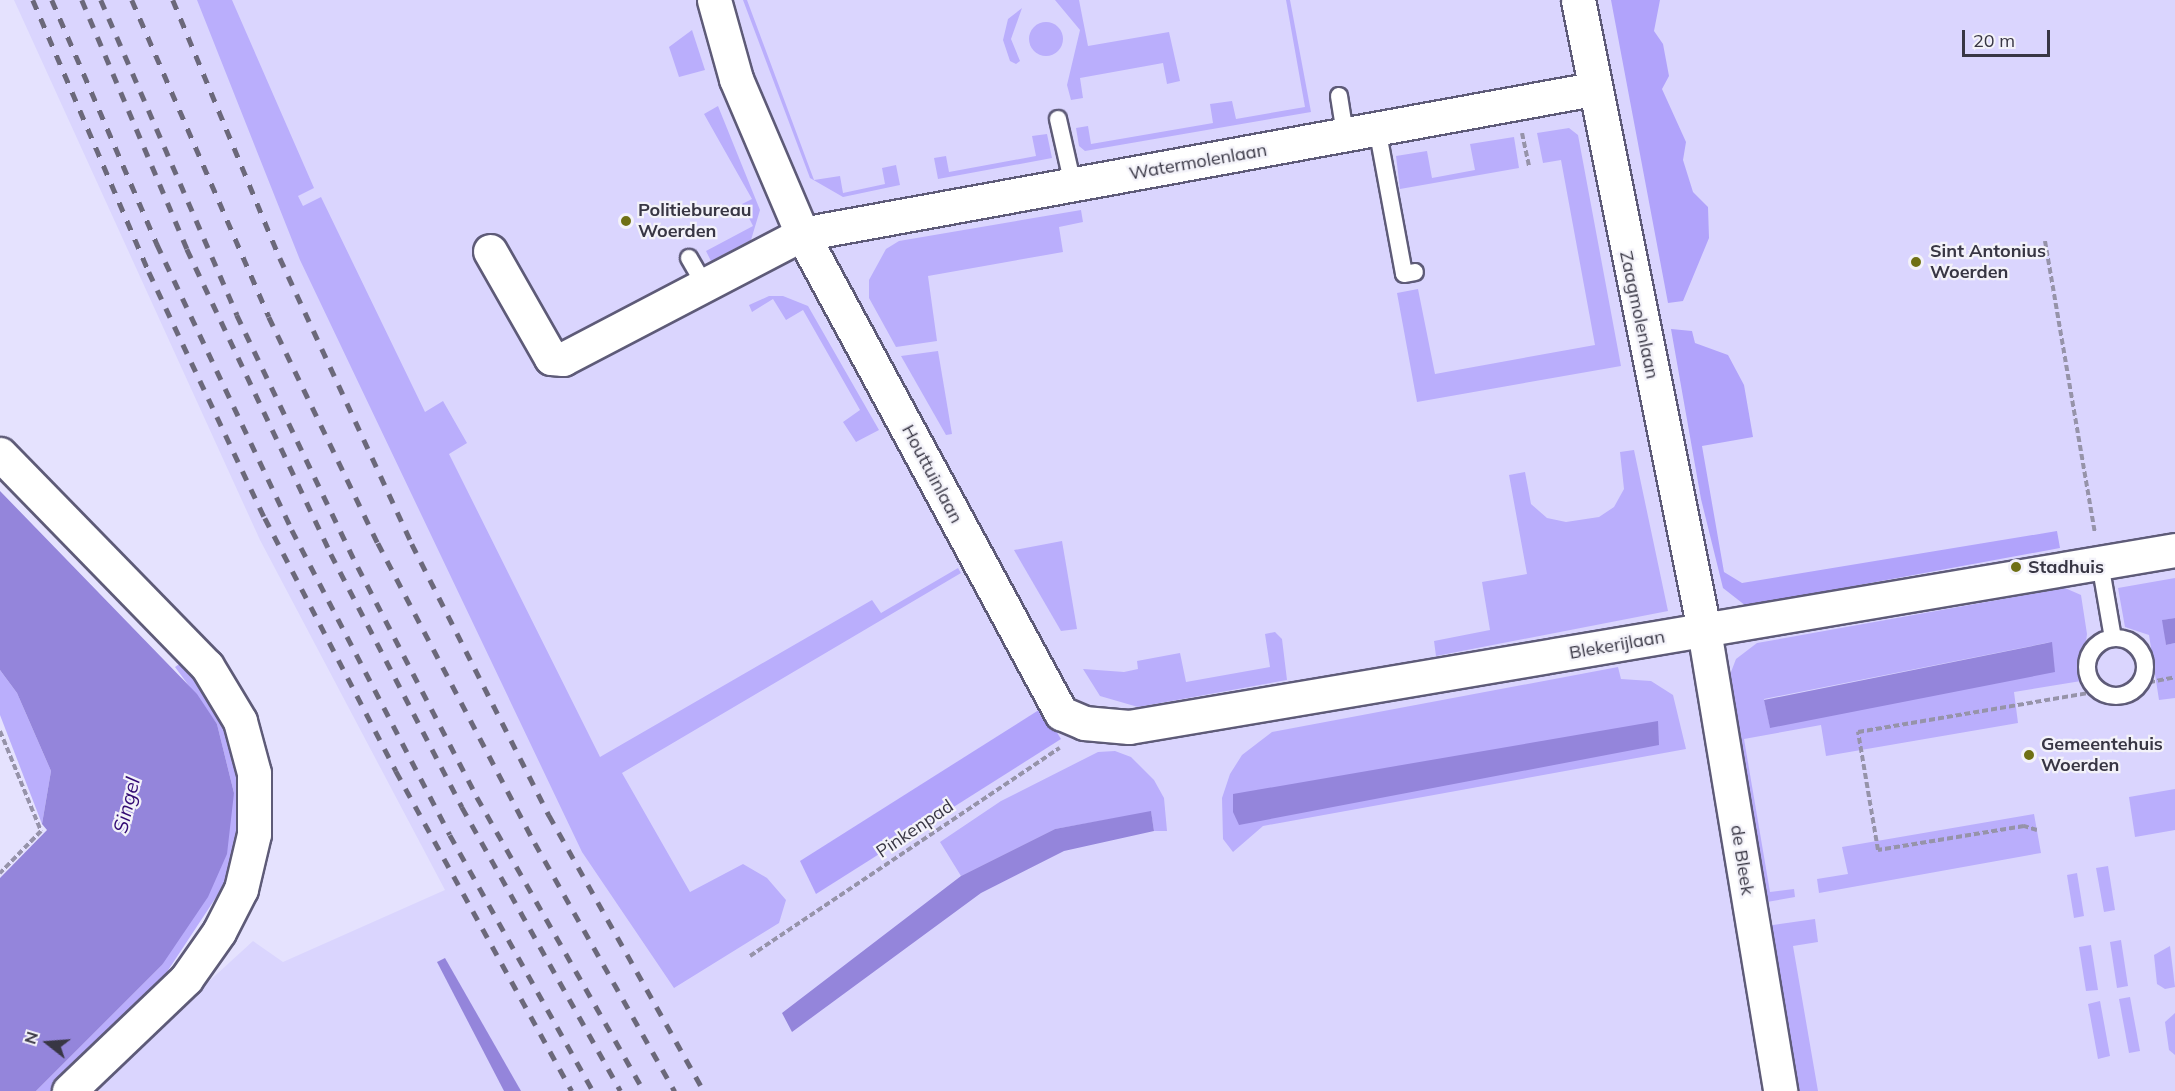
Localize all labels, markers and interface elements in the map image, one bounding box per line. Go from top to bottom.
scale bar [1965,18,2054,56]
text: 20 m [1973,29,2015,52]
street label: Watermolenlaan [1127,139,1269,185]
place label: Politiebureau Woerden [638,200,752,242]
marker: Politiebureau Woerden [619,214,633,228]
place label: Sint Antonius Woerden [1930,241,2046,284]
street label: Zaagmolenlaan [1615,249,1663,381]
marker: Sint Antonius Woerden [1907,253,1925,271]
street label: Houttuinlaan [897,421,967,527]
place label: Stadhuis [2028,556,2104,578]
marker: Stadhuis [2009,560,2023,574]
street label: Blekerijlaan [1568,626,1666,664]
place label: Gemeentehuis Woerden [2041,734,2163,777]
marker: Gemeentehuis Woerden [2022,748,2036,762]
water label: Singel [108,775,144,835]
street label: Pinkenpad [872,795,958,863]
street label: de Bleek [1726,823,1758,897]
north arrow [18,1013,78,1073]
text: N [19,1029,42,1046]

